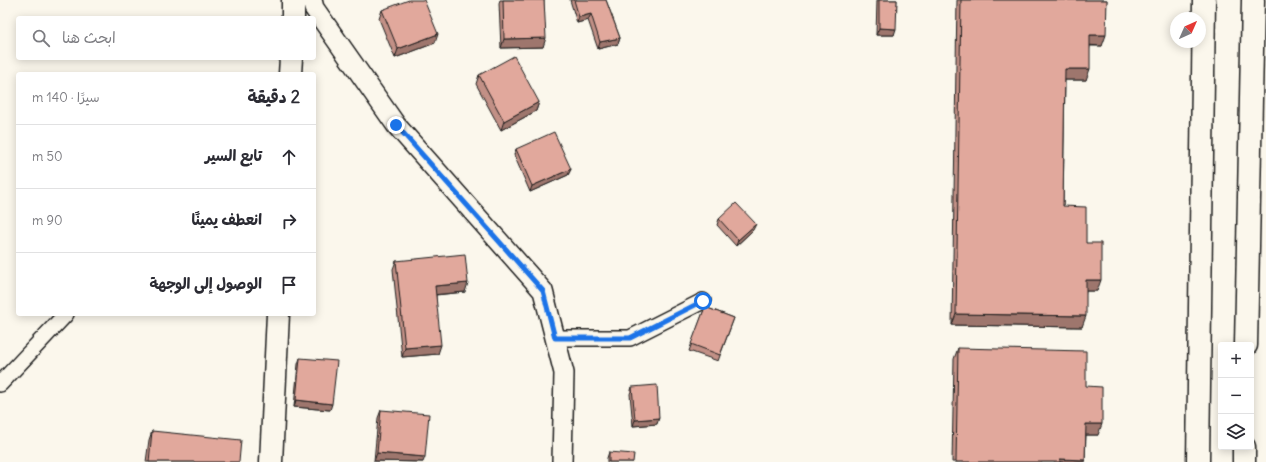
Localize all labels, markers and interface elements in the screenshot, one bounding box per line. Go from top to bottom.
north arrow [1170,12,1206,48]
search box [16,16,316,60]
icon: search [30,27,52,49]
text: ابحث هنا [62,28,116,47]
text: 2 دقيقة [247,86,300,108]
text: سيرًا · 140 m [32,89,99,106]
route end [387,116,405,134]
text: تابع السير [205,146,262,165]
icon: ahead [278,146,300,168]
text: 50 m [32,148,63,165]
text: انعطف يمينًا [191,210,262,229]
icon: right [278,210,300,232]
text: 90 m [32,212,63,229]
text: الوصول إلى الوجهة [149,274,262,293]
icon: arrive [278,274,300,296]
route start [694,292,712,310]
map controls [1218,342,1254,450]
button: + [1218,342,1254,378]
button: − [1218,378,1254,414]
button: layers [1218,414,1254,450]

